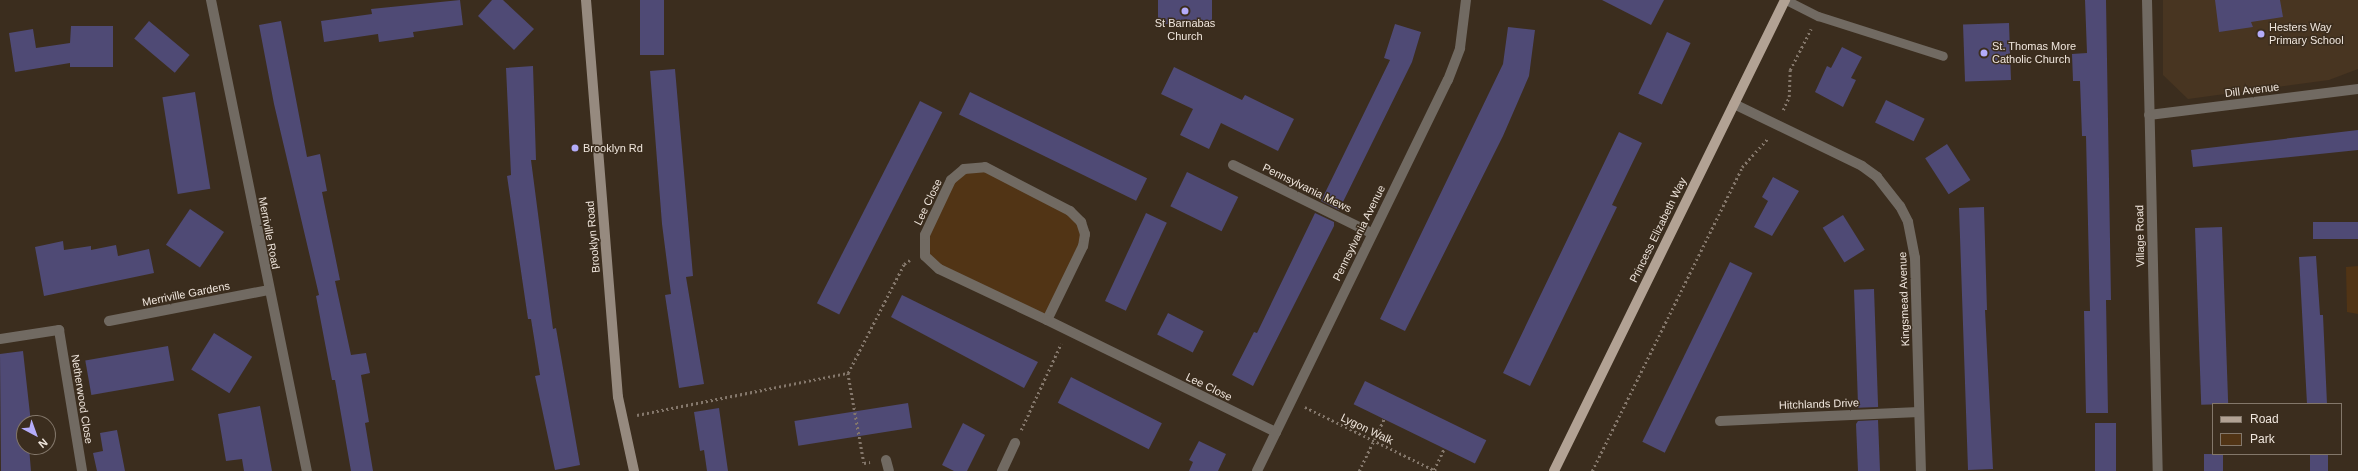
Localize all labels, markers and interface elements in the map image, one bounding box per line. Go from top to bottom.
marker: St Barnabas Church [1180,6,1190,16]
place label: St Barnabas Church [1155,17,1215,43]
place label: Hesters Way Primary School [2269,21,2344,47]
marker: Hesters Way Primary School [2256,29,2266,39]
place label: St. Thomas More Catholic Church [1992,40,2076,66]
marker: St. Thomas More Catholic Church [1979,48,1989,58]
street label: Dill Avenue [2224,80,2280,100]
place label: Brooklyn Rd [583,141,643,155]
marker: Brooklyn Rd [570,143,580,153]
street label: Pennsylvania Mews [1260,161,1354,215]
street label: Princess Elizabeth Way [1627,175,1689,285]
street label: Lee Close [911,177,945,227]
street label: Pennsylvania Avenue [1330,183,1388,283]
street label: Merriville Road [256,196,282,270]
street label: Brooklyn Road [583,200,603,274]
street label: Village Road [2133,205,2147,267]
street label: Kingsmead Avenue [1896,251,1912,347]
street label: Merriville Gardens [141,279,231,309]
street label: Netherwood Close [68,353,96,445]
street label: Lee Close [1184,370,1234,404]
street label: Hitchlands Drive [1779,396,1859,412]
legend [2212,403,2342,455]
street label: Lygon Walk [1339,411,1395,447]
text: Road [2250,412,2279,426]
north arrow [16,415,56,455]
text: Park [2250,432,2275,446]
text: N [36,436,50,450]

